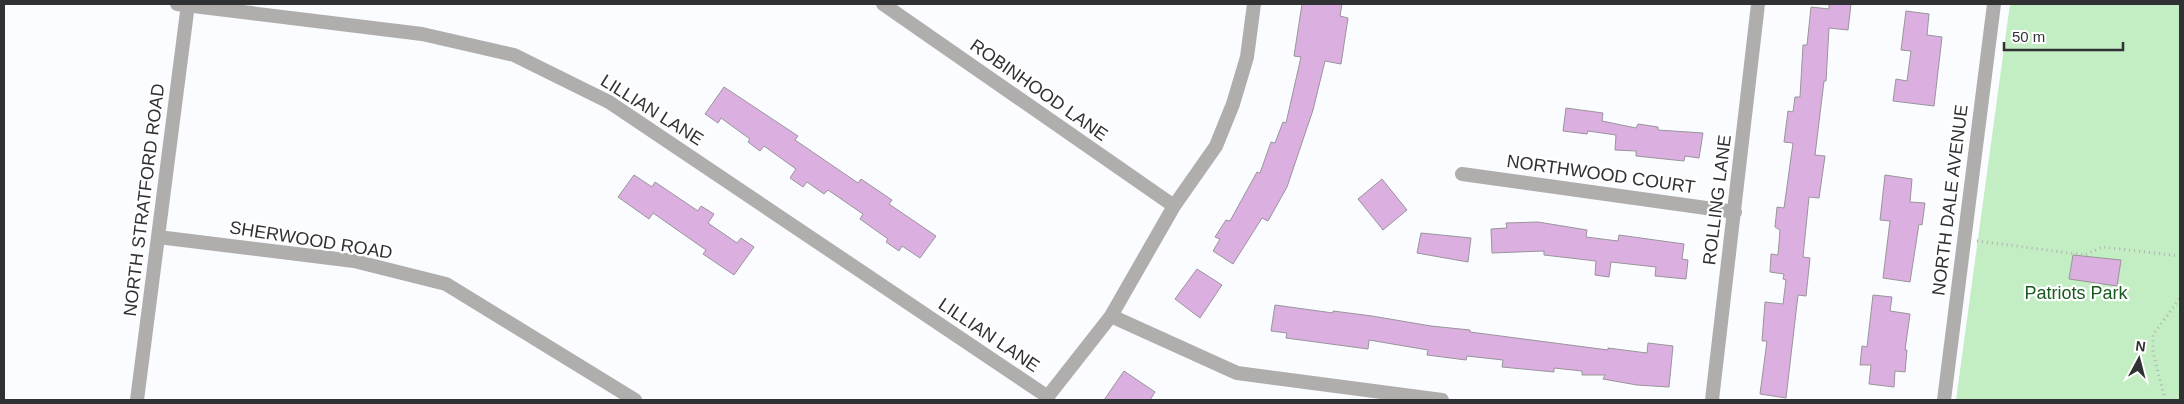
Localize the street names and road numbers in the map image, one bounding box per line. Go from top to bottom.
street label: ROBINHOOD LANE [966,35,1112,145]
street label: LILLIAN LANE [597,71,707,149]
street label: NORTH STRATFORD ROAD [120,82,168,318]
street label: NORTH DALE AVENUE [1928,103,1972,297]
street label: ROLLING LANE [1699,134,1735,266]
street label: NORTHWOOD COURT [1505,151,1697,197]
street label: SHERWOOD ROAD [228,217,394,263]
street label: LILLIAN LANE [935,294,1043,376]

